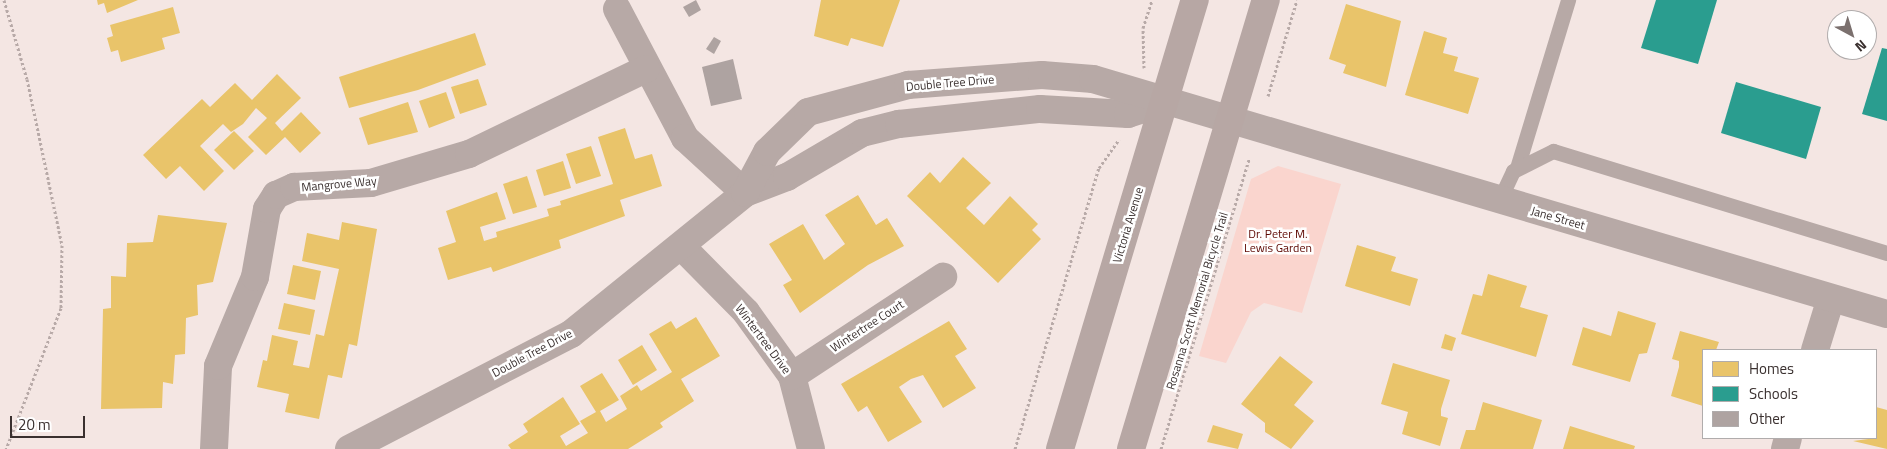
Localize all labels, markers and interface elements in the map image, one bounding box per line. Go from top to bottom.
north arrow [1827,10,1877,60]
text: N [1851,35,1872,57]
street label: Double Tree Drive [905,72,995,94]
street label: Mangrove Way [301,174,377,194]
street label: Victoria Avenue [1110,185,1146,265]
street label: Jane Street [1529,203,1587,233]
street label: Rosanna Scott Memorial Bicycle Trail [1163,210,1231,392]
park label: Dr. Peter M. Lewis Garden [1244,227,1312,255]
street label: Wintertree Court [828,297,906,355]
street label: Wintertree Drive [732,301,794,377]
street label: Double Tree Drive [490,326,574,380]
legend [1702,349,1877,439]
text: Homes [1749,357,1794,380]
text: Schools [1749,382,1798,405]
scale bar [12,406,88,438]
text: Other [1749,407,1785,430]
text: 20 m [18,413,51,436]

